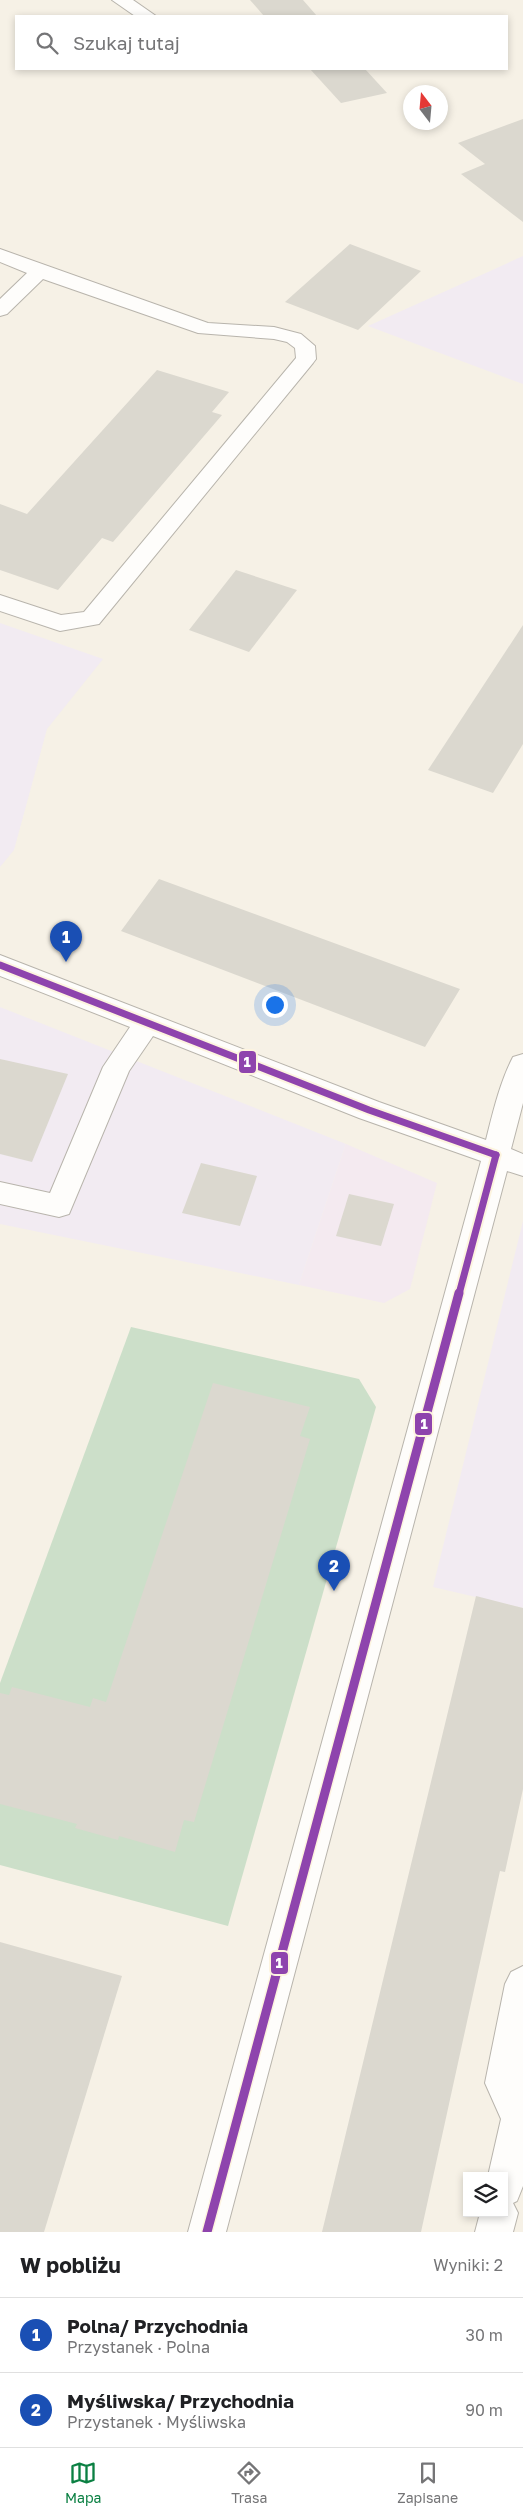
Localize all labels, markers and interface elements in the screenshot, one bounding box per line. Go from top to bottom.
search box [15,15,508,70]
icon: search [33,29,61,57]
text: Szukaj tutaj [73,31,180,54]
north arrow [403,85,448,130]
pin: 1 [50,921,82,962]
your location [262,992,288,1018]
line badge: 1 [238,1050,257,1074]
text: 1 [243,1053,251,1070]
line badge: 1 [414,1412,433,1436]
text: 1 [420,1415,428,1432]
pin: 2 [318,1550,350,1591]
line badge: 1 [270,1951,289,1975]
text: 1 [275,1954,283,1971]
map controls [463,2172,508,2217]
button: layers [463,2172,508,2217]
text: W pobliżu [20,2252,121,2278]
text: Wyniki: 2 [433,2255,503,2275]
text: Polna/ Przychodnia [67,2314,248,2337]
text: 1 [32,2325,40,2345]
text: 30 m [466,2325,503,2345]
text: Przystanek · Polna [67,2337,210,2357]
text: Myśliwska/ Przychodnia [67,2389,294,2412]
text: 2 [31,2400,41,2420]
text: 90 m [465,2400,503,2420]
text: Przystanek · Myśliwska [67,2412,246,2432]
tab: Mapa [65,2459,101,2506]
tab: Trasa [231,2459,267,2506]
tab: Zapisane [397,2459,458,2506]

